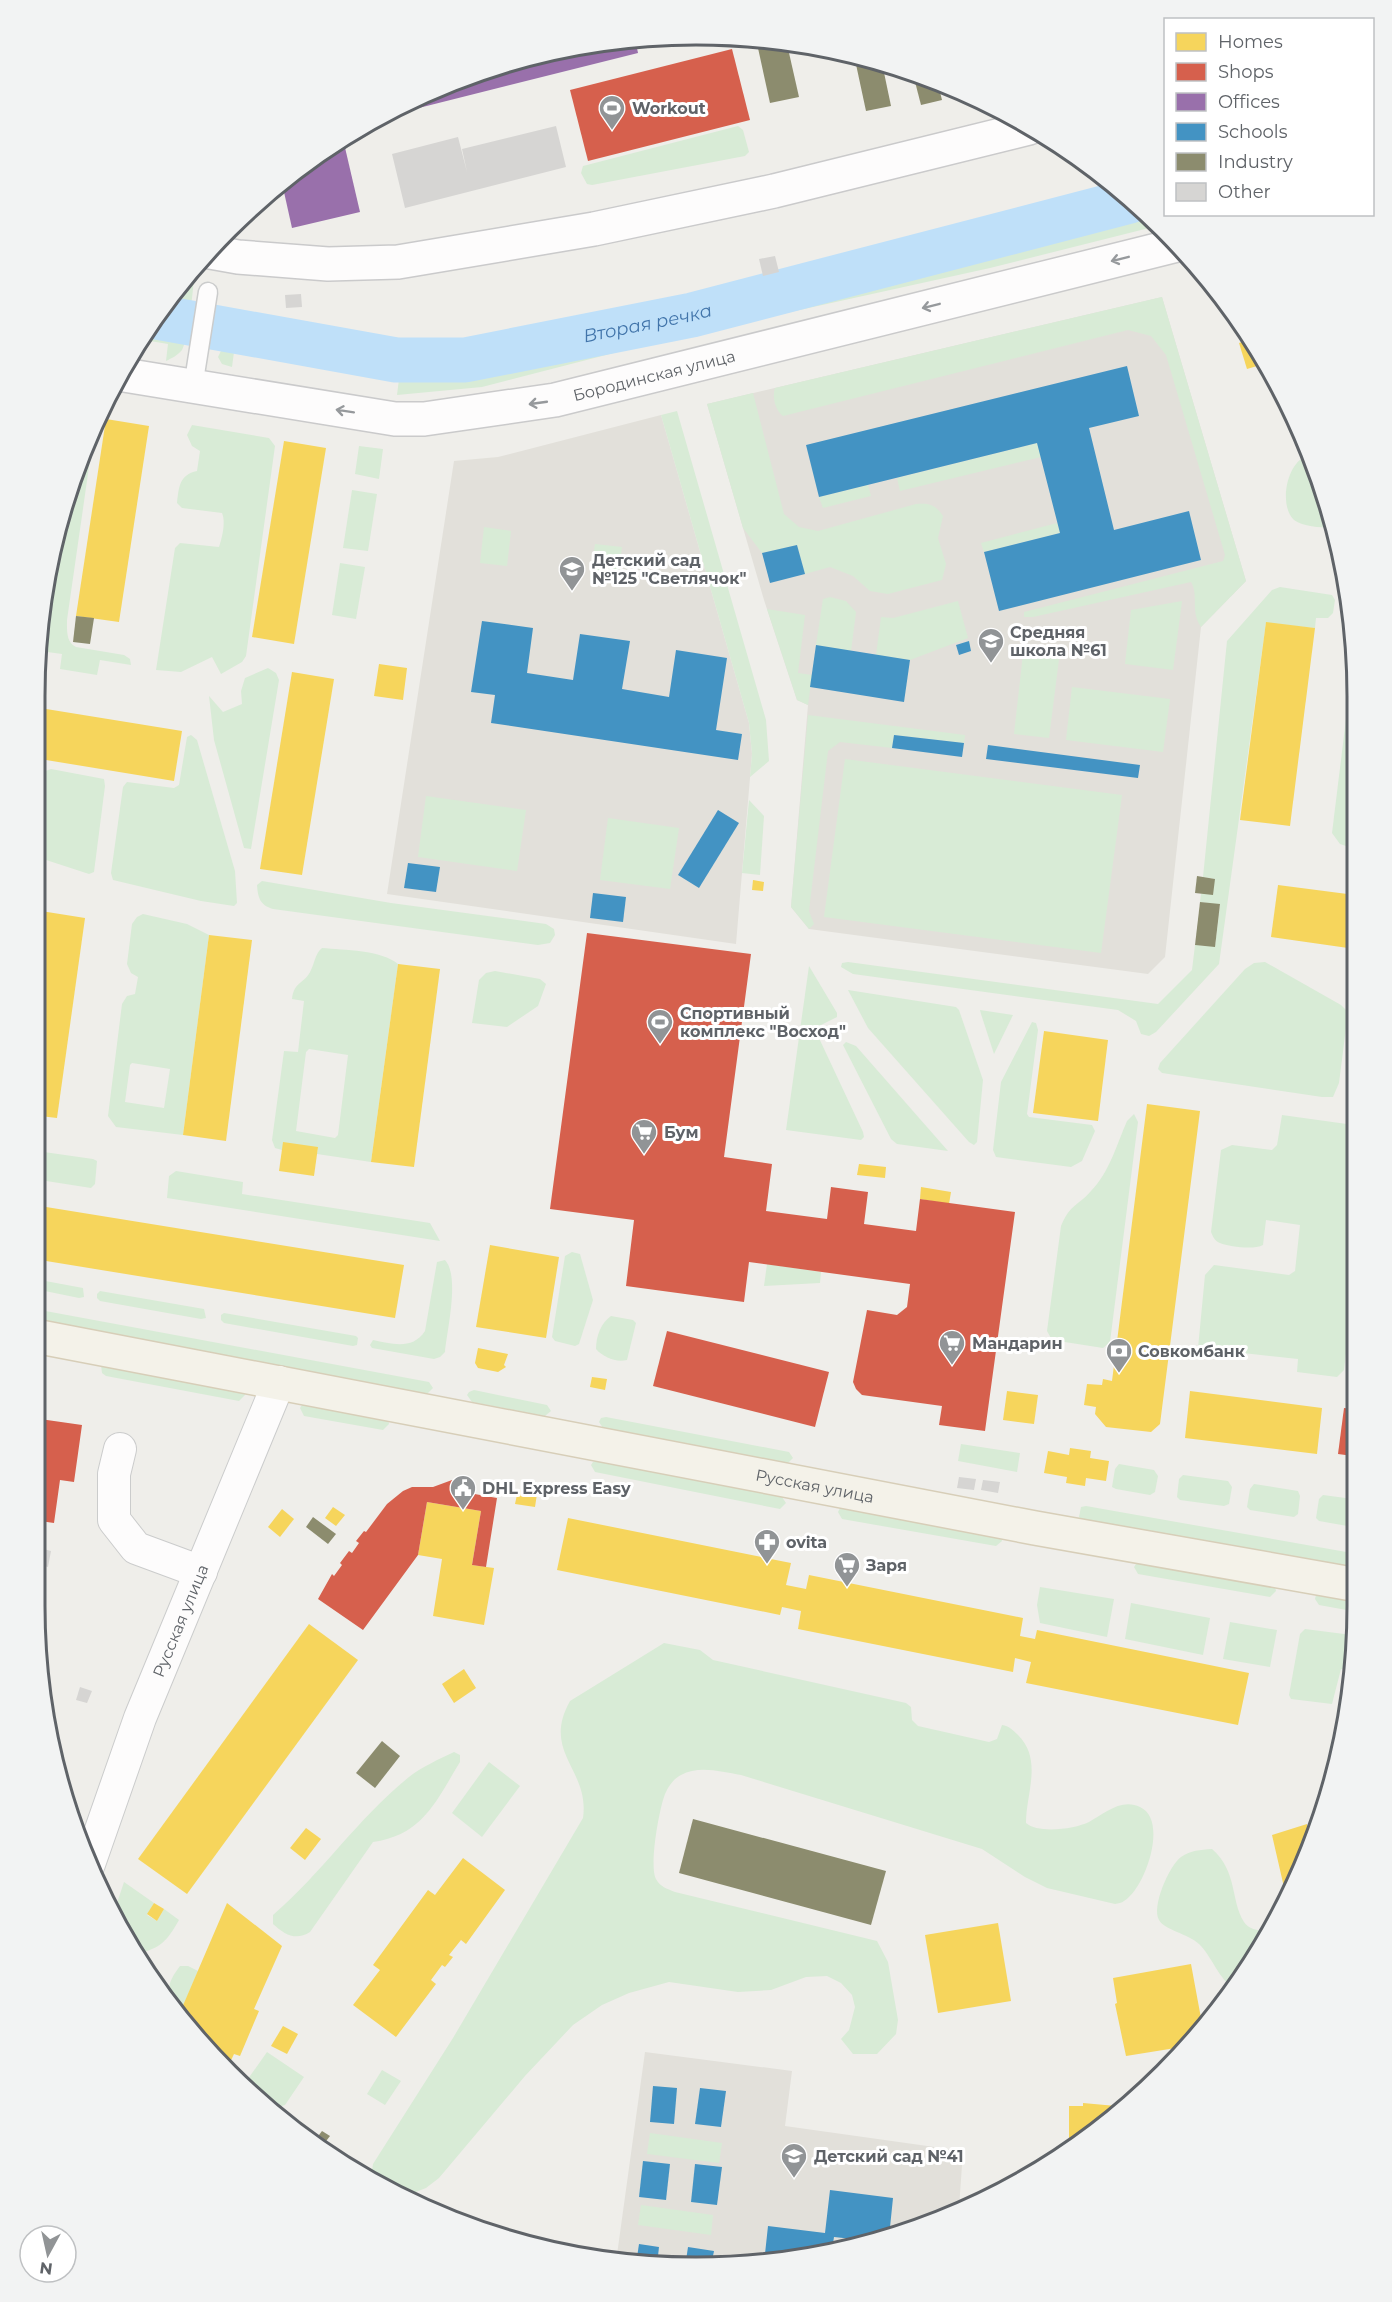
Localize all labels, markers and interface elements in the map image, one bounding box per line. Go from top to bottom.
legend [1164,18,1374,216]
text: Homes [1218,31,1283,53]
text: Shops [1218,61,1274,83]
text: Offices [1218,91,1280,113]
sports icon: Workout [597,93,627,131]
place label: Workout [632,99,706,118]
text: Schools [1218,121,1288,143]
text: Industry [1218,151,1293,173]
text: Other [1218,181,1271,203]
one-way arrow [1111,254,1130,265]
water label: Вторая речка [581,299,714,347]
one-way arrow [922,301,941,313]
street label: Бородинская улица [571,346,737,405]
one-way arrow [528,397,548,408]
one-way arrow [335,406,355,417]
place label: Детский сад №125 "Светлячок" [592,551,746,588]
school or university icon: Детский сад №125 "Светлячок" [557,554,587,592]
place label: Средняя школа №61 [1010,623,1107,660]
school or university icon: Средняя школа №61 [976,626,1006,664]
place label: Спортивный комплекс "Восход" [680,1004,846,1041]
sports icon: Спортивный комплекс "Восход" [645,1007,675,1045]
supermarket icon: Бум [629,1117,659,1155]
place label: Бум [664,1123,698,1142]
supermarket icon: Мандарин [937,1328,967,1366]
place label: Мандарин [972,1334,1063,1353]
bank icon: Совкомбанк [1104,1336,1134,1374]
place label: Совкомбанк [1138,1342,1246,1361]
street label: Русская улица [754,1466,876,1507]
public building icon: DHL Express Easy [448,1473,478,1511]
place label: DHL Express Easy [482,1479,631,1498]
pharmacy icon: ovita [752,1527,782,1565]
place label: ovita [786,1533,827,1552]
supermarket icon: Заря [832,1550,862,1588]
place label: Заря [865,1556,907,1575]
street label: Русская улица [149,1562,212,1680]
school or university icon: Детский сад №41 [779,2141,809,2179]
place label: Детский сад №41 [814,2147,963,2166]
north arrow [18,2224,78,2284]
text: N [38,2258,54,2279]

